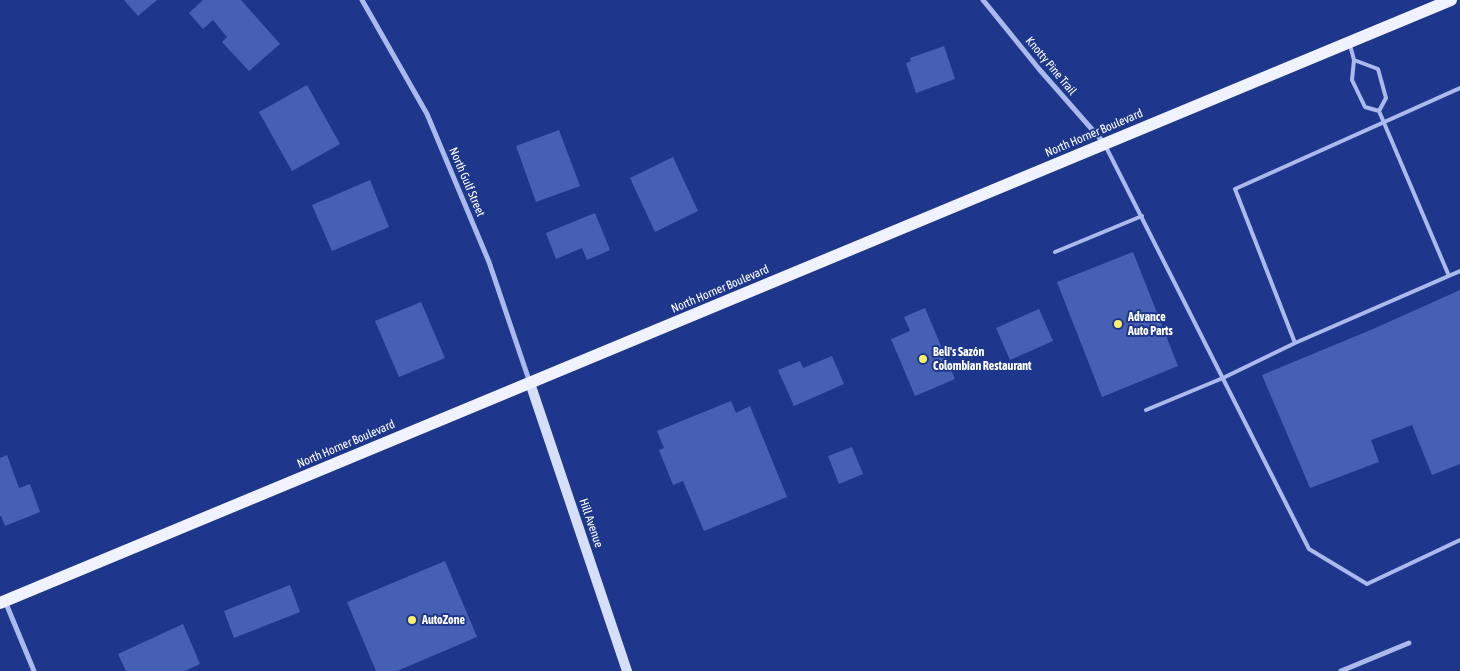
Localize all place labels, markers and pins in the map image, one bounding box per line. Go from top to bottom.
place label: Advance Auto Parts [1128,310,1173,338]
marker: Advance Auto Parts [1112,318,1124,330]
place label: Beli's Sazón Colombian Restaurant [933,345,1032,373]
marker: Beli's Sazón Colombian Restaurant [917,353,929,365]
place label: AutoZone [422,613,465,627]
marker: AutoZone [406,614,418,626]

